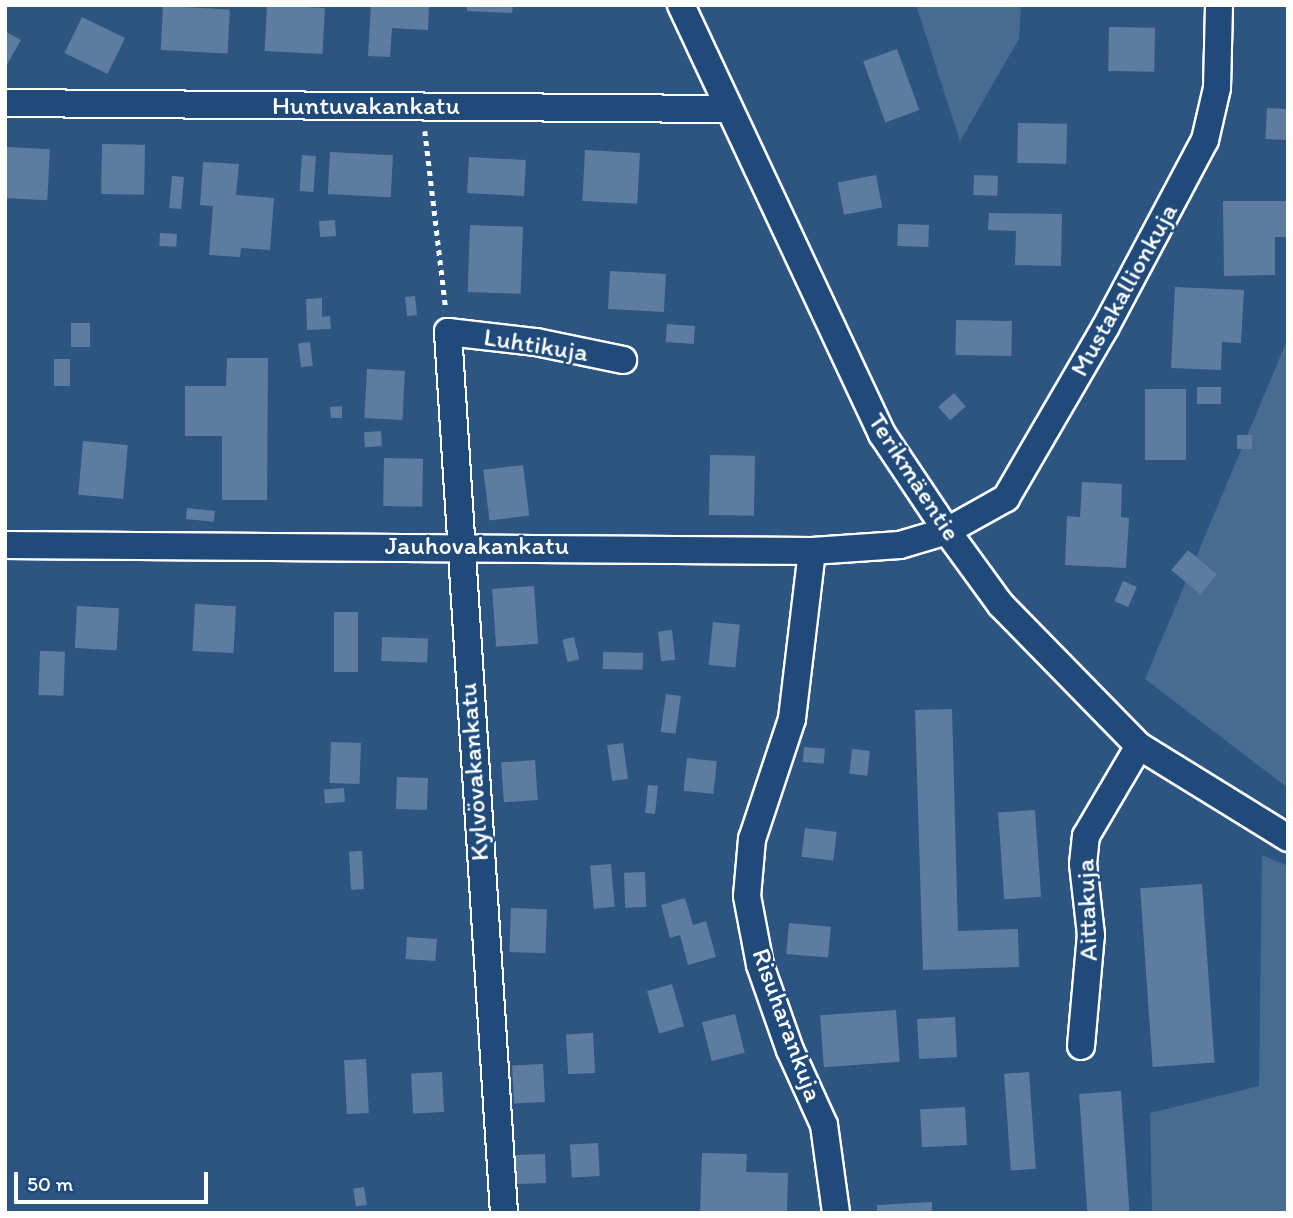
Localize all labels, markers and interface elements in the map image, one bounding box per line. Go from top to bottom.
street label: Huntuvakankatu [272,90,460,122]
street label: Mustakallionkuja [1064,198,1184,382]
street label: Luhtikuja [481,321,591,369]
street label: Terikmäentie [861,407,967,547]
street label: Jauhovakankatu [385,530,569,562]
street label: Kylvövakankatu [452,682,496,862]
street label: Aittakuja [1070,858,1104,962]
street label: Risuharankuja [745,944,829,1106]
scale bar [18,1158,212,1202]
text: 50 m [27,1171,73,1196]

